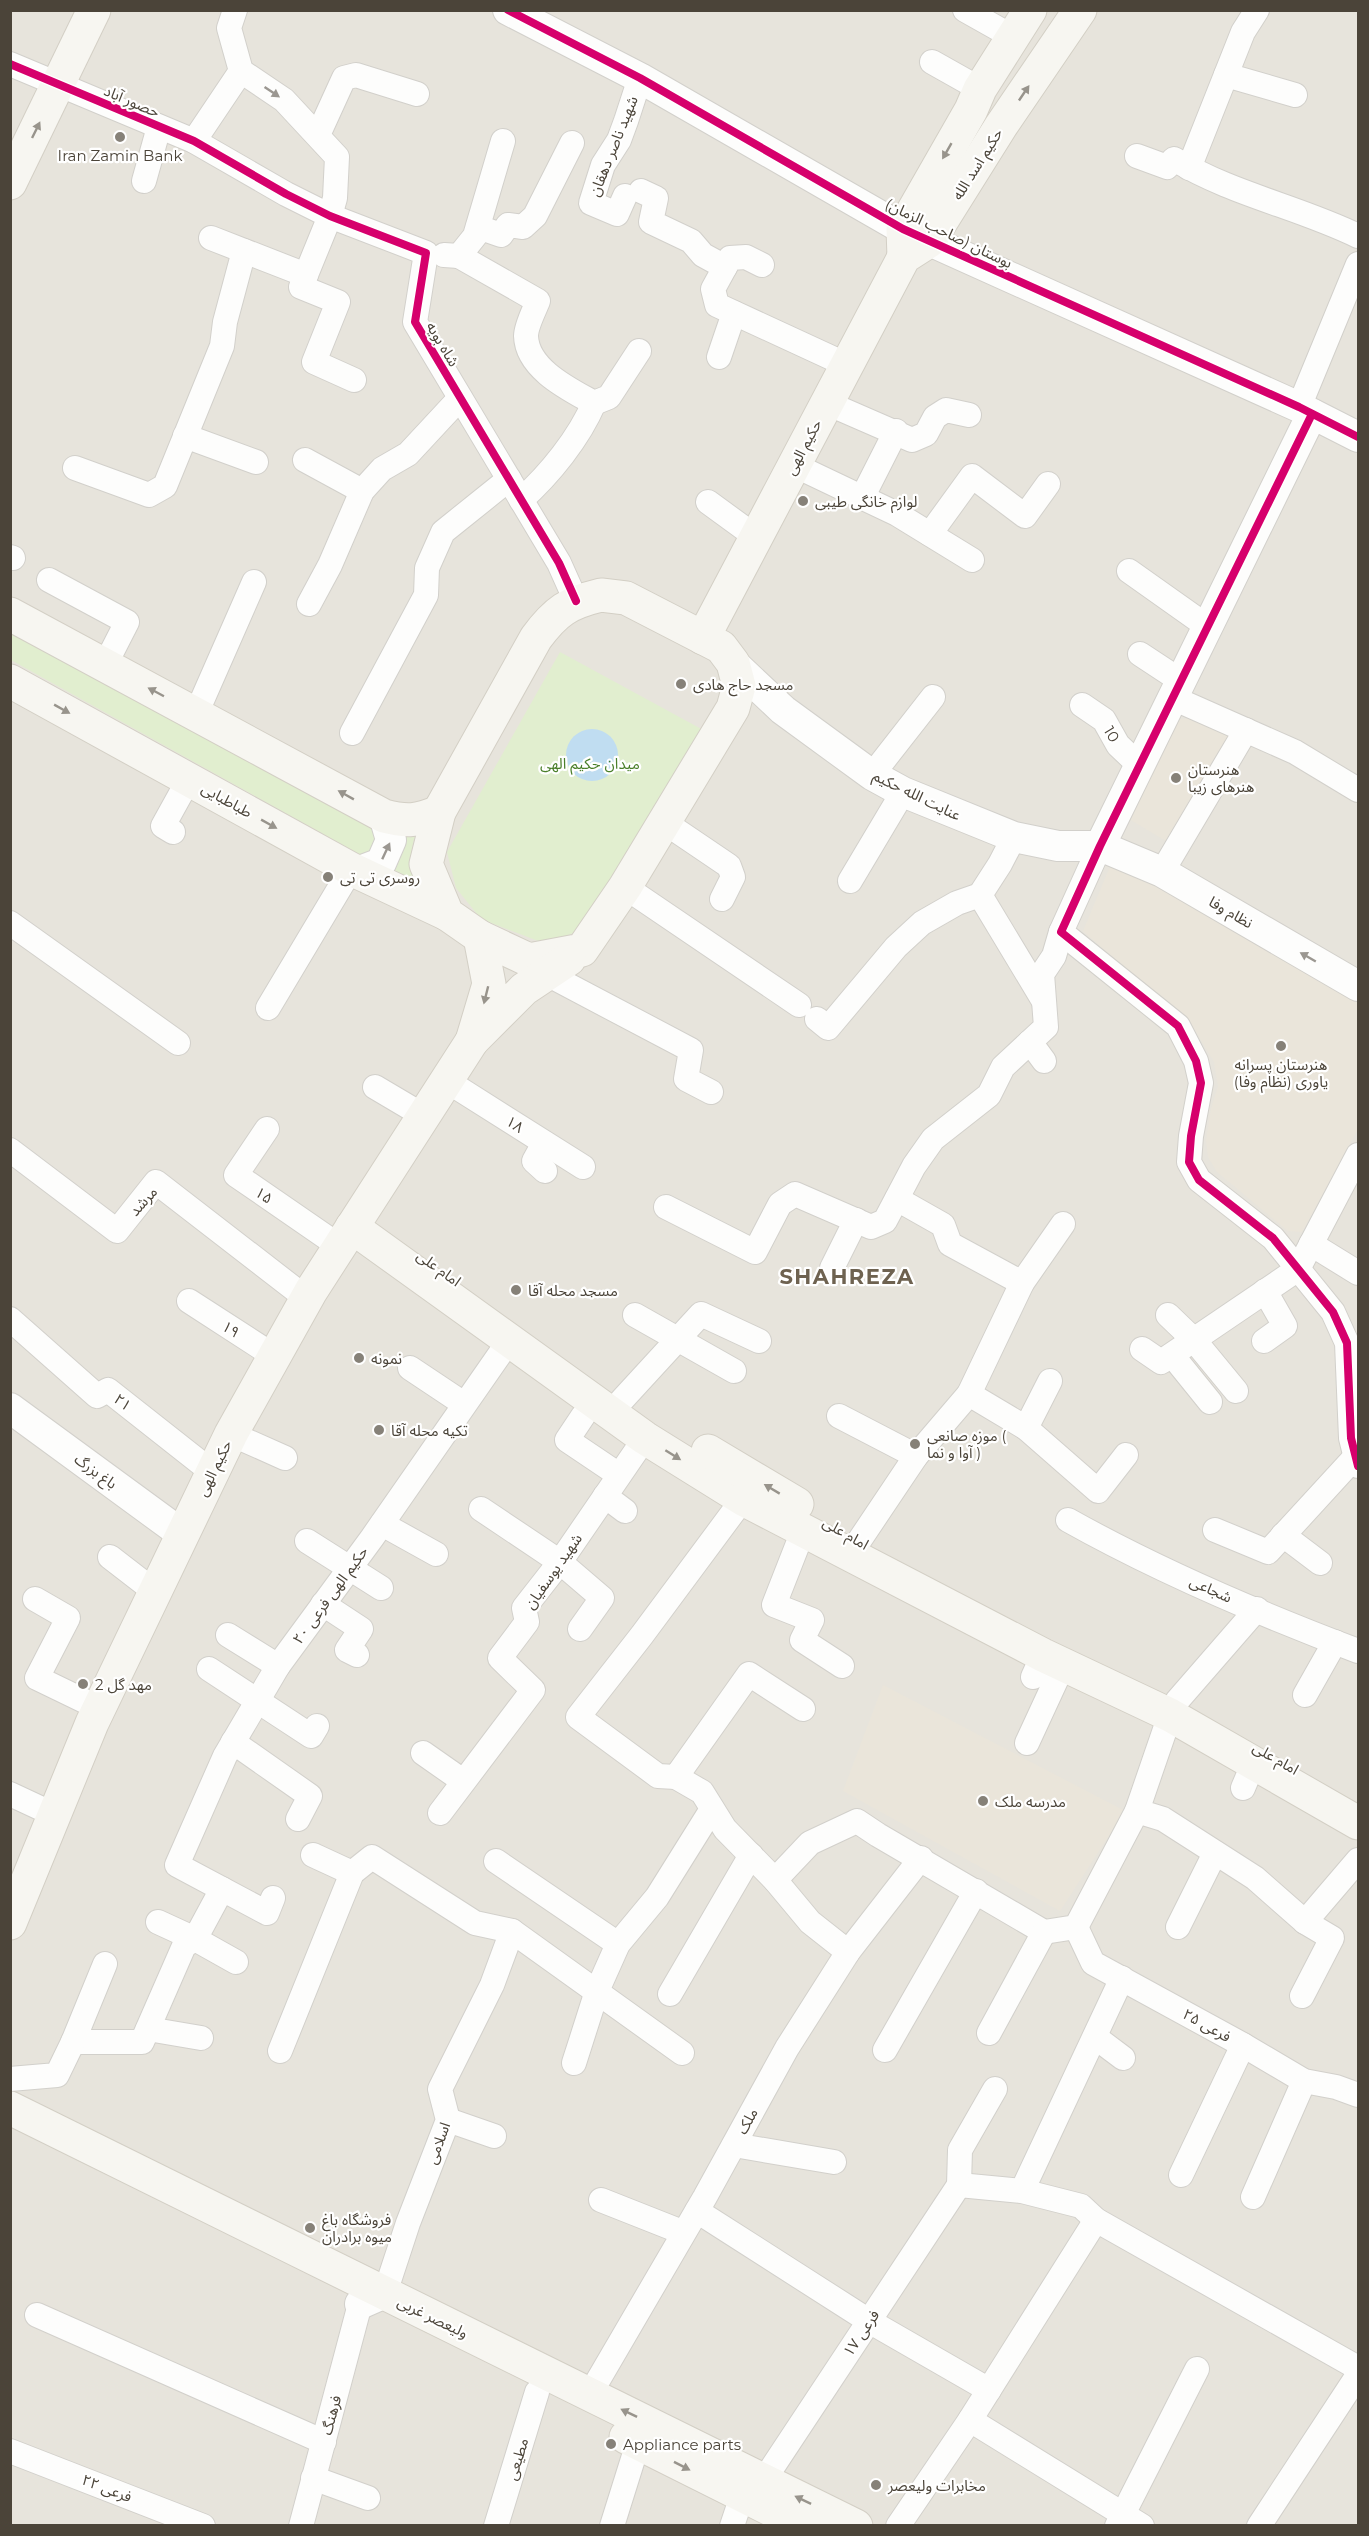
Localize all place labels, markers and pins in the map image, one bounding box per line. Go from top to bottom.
marker: Iran Zamin Bank [113,130,127,144]
place label: Iran Zamin Bank [58,146,182,165]
place label: لوازم خانگی طیبی [815,492,918,513]
marker: لوازم خانگی طیبی [796,494,810,508]
place label: مسجد حاج هادی [693,675,793,697]
marker: مسجد حاج هادی [674,677,688,691]
place label: هنرستان هنرهای زیبا [1188,760,1254,796]
marker: هنرستان هنرهای زیبا [1169,771,1183,785]
place label: روسری تی تی [340,868,420,887]
marker: روسری تی تی [321,870,335,884]
marker: هنرستان پسرانه یاوری (نظام وفا) [1274,1039,1288,1053]
place label: هنرستان پسرانه یاوری (نظام وفا) [1234,1055,1328,1093]
place label: مسجد محله آقا [528,1281,618,1300]
marker: مسجد محله آقا [509,1283,523,1297]
place label: نمونه [371,1349,402,1368]
marker: نمونه [352,1351,366,1365]
place label: تکیه محله آقا [391,1421,468,1440]
marker: تکیه محله آقا [372,1423,386,1437]
place label: موزه صانعی ( آوا و نما ) [927,1426,1007,1462]
marker: موزه صانعی ( آوا و نما ) [908,1437,922,1451]
place label: مهد گل 2 [95,1675,152,1694]
marker: مهد گل 2 [76,1677,90,1691]
place label: مدرسه ملک [995,1792,1066,1811]
marker: مدرسه ملک [976,1794,990,1808]
place label: فروشگاه باغ میوه برادران [322,2210,392,2246]
marker: فروشگاه باغ میوه برادران [303,2221,317,2235]
place label: Appliance parts [623,2435,741,2454]
marker: Appliance parts [604,2437,618,2451]
place label: مخابرات ولیعصر [887,2476,986,2495]
marker: مخابرات ولیعصر [869,2478,883,2492]

